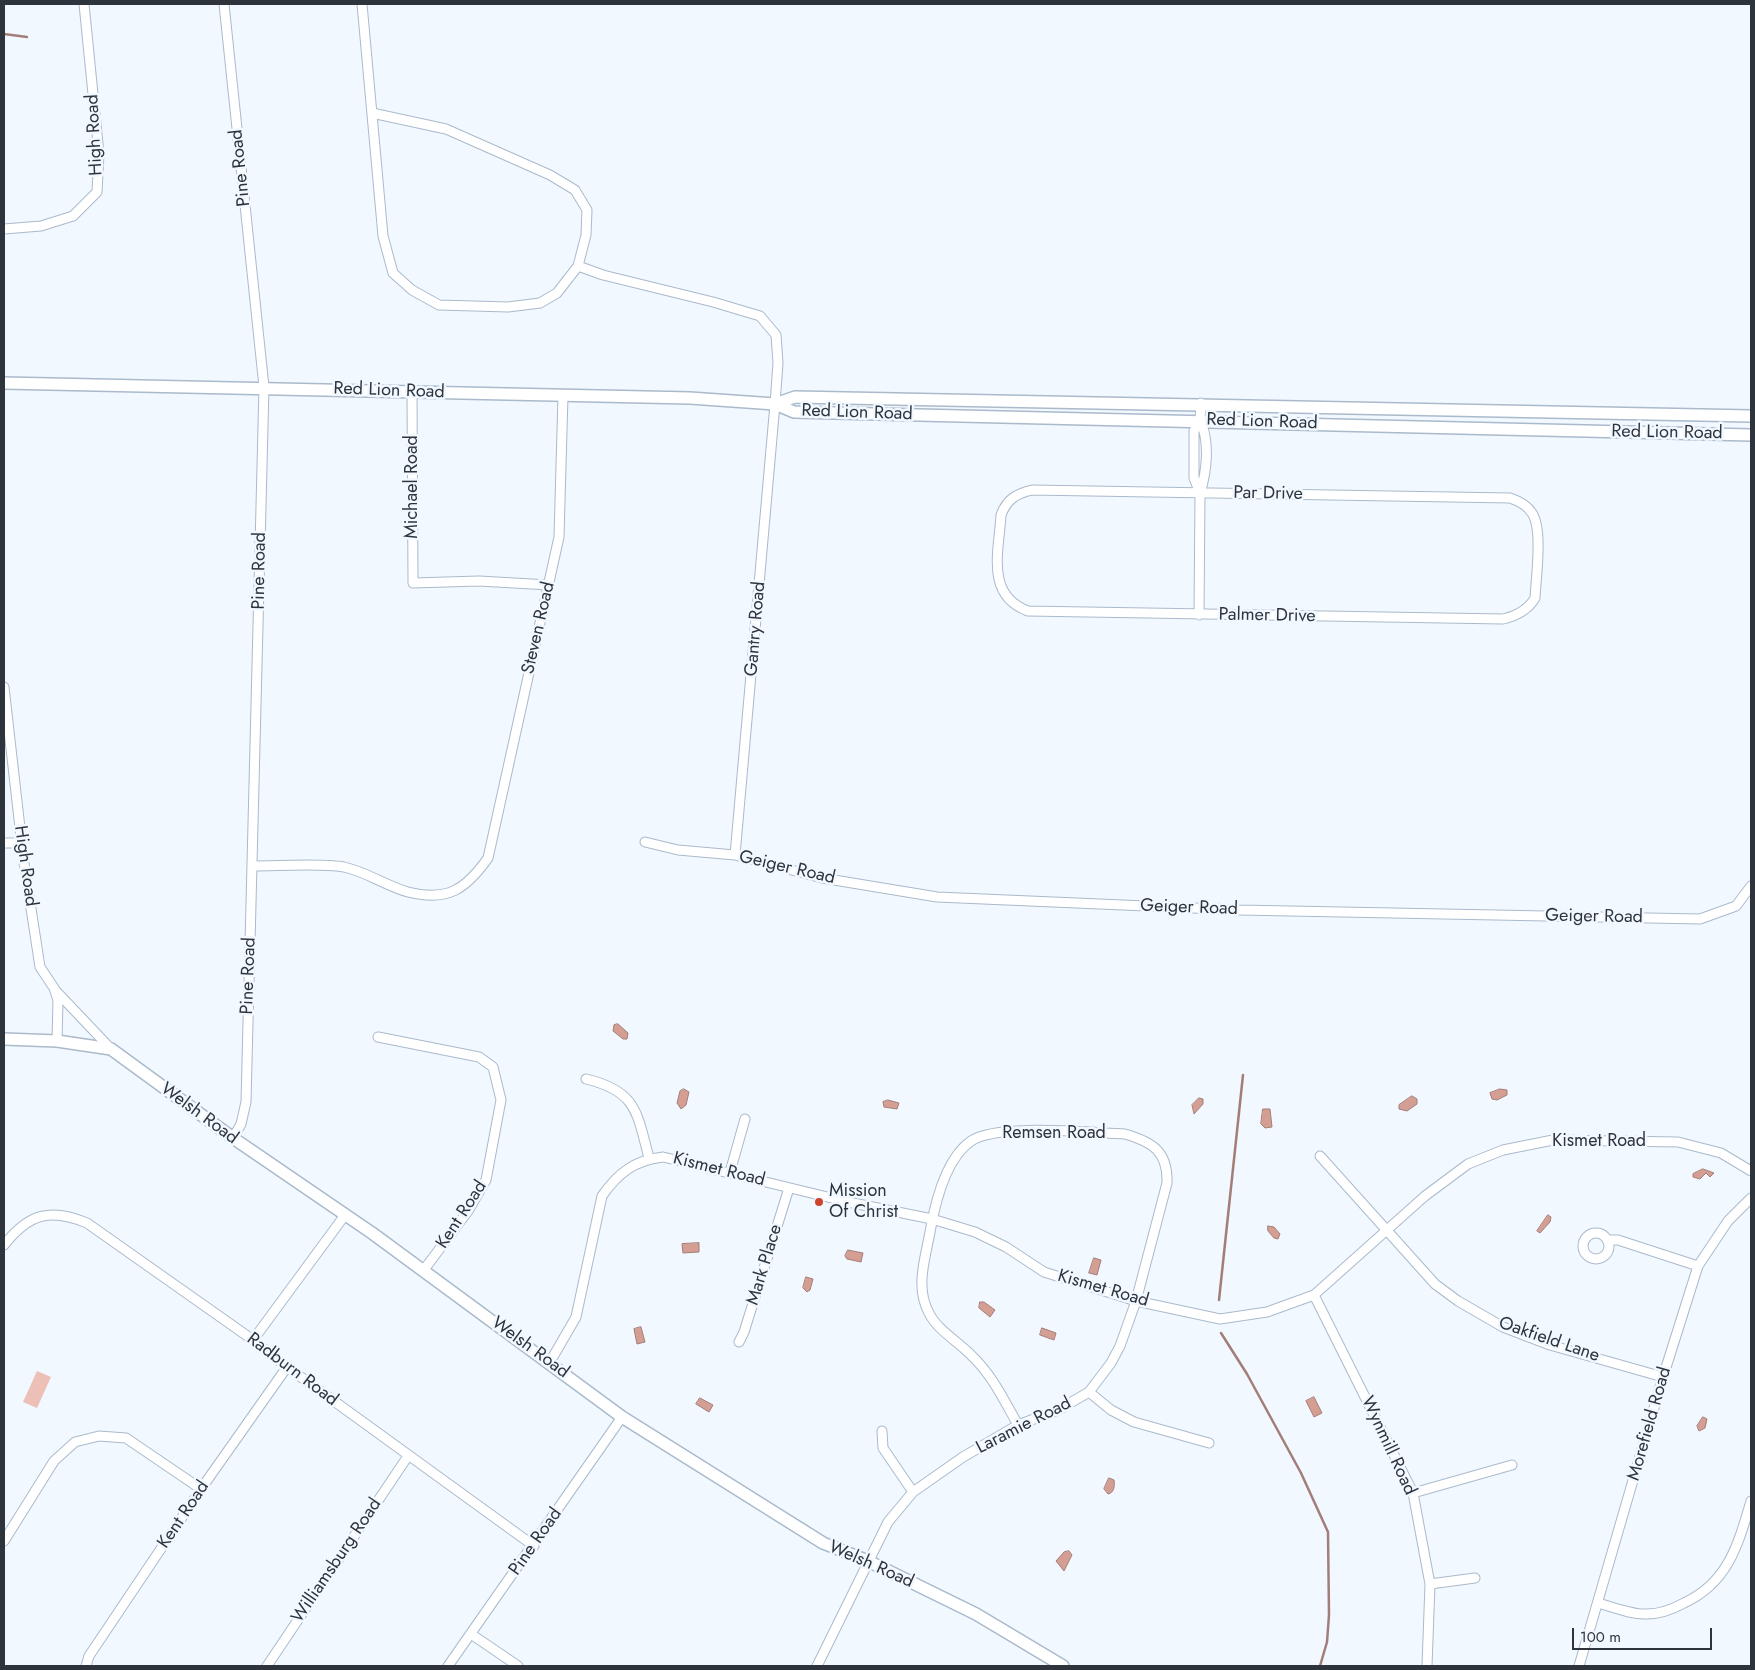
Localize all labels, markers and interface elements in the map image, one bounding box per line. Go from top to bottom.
street label: High Road [82,94,108,176]
street label: Pine Road [226,128,256,208]
street label: Red Lion Road [333,378,445,404]
street label: Red Lion Road [801,400,913,426]
street label: Red Lion Road [1206,409,1318,435]
street label: Red Lion Road [1611,421,1723,445]
street label: Michael Road [402,435,424,539]
street label: Par Drive [1233,483,1303,505]
street label: Pine Road [249,532,271,610]
street label: Steven Road [518,580,560,676]
street label: Gantry Road [741,581,771,677]
street label: Palmer Drive [1218,604,1316,628]
street label: High Road [9,824,41,908]
street label: Geiger Road [737,846,837,890]
street label: Geiger Road [1140,895,1238,921]
street label: Geiger Road [1545,905,1643,929]
street label: Pine Road [237,937,261,1015]
street label: Welsh Road [156,1079,242,1149]
street label: Remsen Road [1002,1123,1106,1145]
street label: Kismet Road [1552,1131,1646,1153]
street label: Kismet Road [671,1148,767,1192]
street label: Kent Road [432,1177,492,1253]
place label: Mission Of Christ [829,1181,898,1224]
marker: Mission Of Christ [813,1196,825,1208]
street label: Mark Place [742,1222,788,1308]
street label: Kismet Road [1055,1266,1151,1312]
street label: Welsh Road [487,1313,573,1383]
street label: Oakfield Lane [1496,1313,1602,1367]
street label: Radburn Road [242,1329,342,1411]
street label: Morefield Road [1623,1365,1677,1483]
street label: Laramie Road [973,1393,1075,1459]
street label: Wynmill Road [1356,1393,1420,1499]
street label: Kent Road [154,1477,214,1553]
street label: Williamsburg Road [287,1495,387,1627]
street label: Pine Road [505,1504,567,1580]
street label: Welsh Road [825,1537,917,1593]
scale bar [1575,1618,1715,1650]
text: 100 m [1580,1626,1621,1648]

